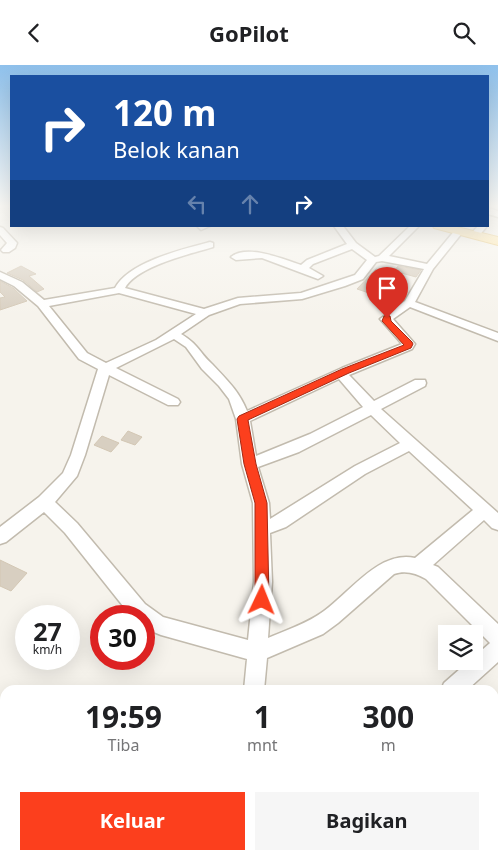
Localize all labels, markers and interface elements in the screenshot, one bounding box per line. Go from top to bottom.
text: GoPilot [209,18,289,48]
icon: back [20,19,48,47]
icon: search [450,19,478,47]
text: 120 m [113,89,216,136]
icon: right [30,95,95,160]
text: Belok kanan [113,134,240,164]
icon: left [183,190,211,218]
icon: ahead [236,190,264,218]
icon: right [289,190,317,218]
pin [366,267,408,318]
icon: arrive [373,274,401,302]
position arrow [235,573,287,625]
speed limit sign: 30 [90,605,155,670]
text: 27 [33,614,62,648]
map controls [438,625,483,670]
button: layers [438,625,483,670]
text: km/h [33,641,62,658]
text: 19:59 [85,696,162,737]
text: 1 [254,696,271,737]
text: 300 [363,696,414,737]
text: Tiba [108,734,139,756]
text: mnt [247,734,278,756]
text: m [381,734,396,756]
button: Keluar [20,792,245,850]
button: Bagikan [255,792,479,850]

